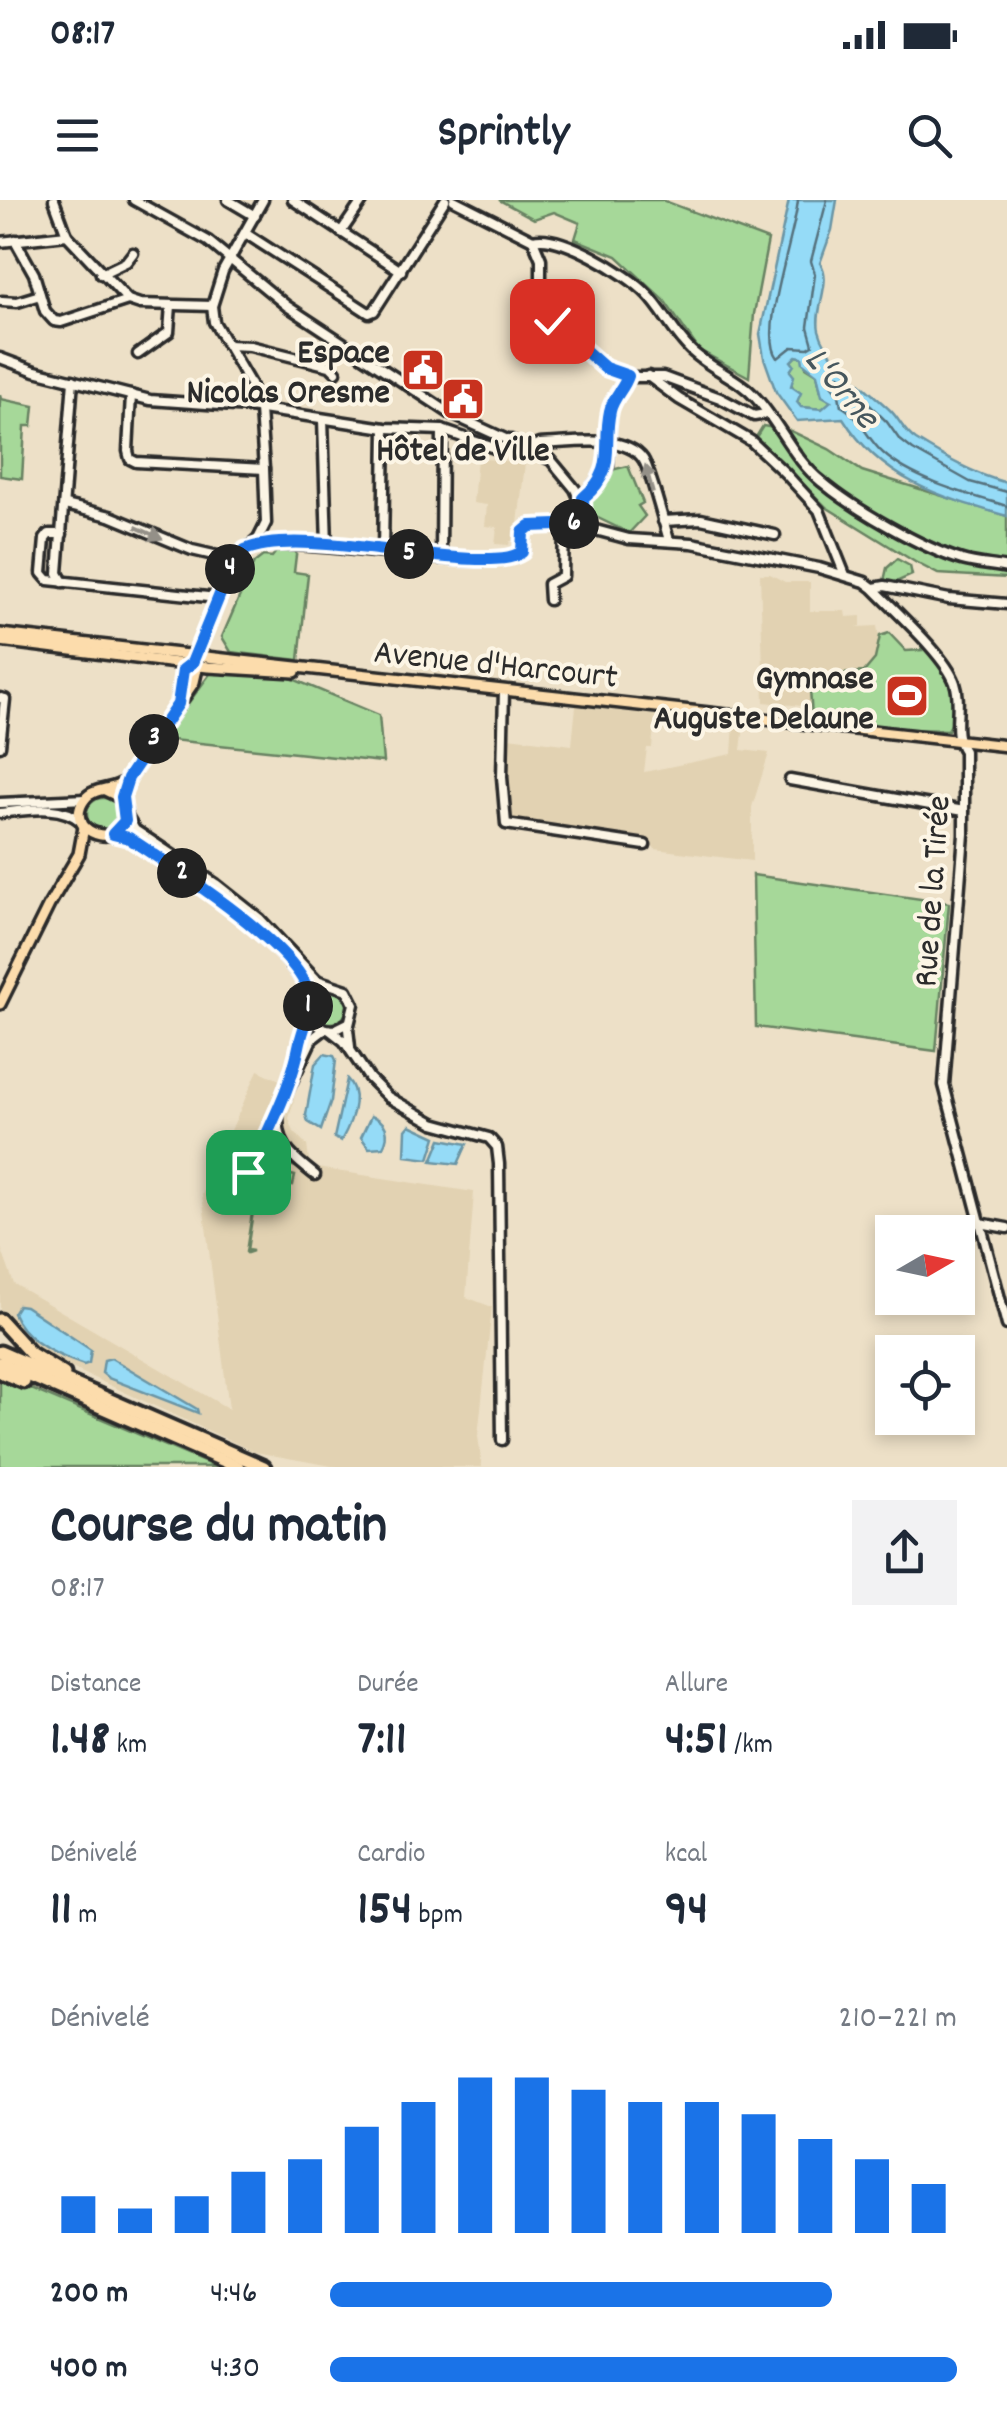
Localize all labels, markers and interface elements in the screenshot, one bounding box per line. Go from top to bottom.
text: 08:17 [50,8,115,63]
text: Sprintly [438,103,569,167]
icon: menu [50,108,105,163]
icon: search [902,108,957,163]
pin [510,279,595,364]
icon: check [525,294,580,349]
place label: Espace Nicolas Oresme [187,330,390,420]
water label: L'Orne [789,336,892,445]
public building icon: Espace Nicolas Oresme [400,347,446,393]
public building icon: Hôtel de Ville [440,376,486,422]
place label: Hôtel de Ville [376,428,550,478]
one-way arrow [641,464,657,495]
pin: 6 [549,499,599,549]
text: 6 [567,504,581,544]
one-way arrow [135,525,164,542]
pin: 5 [384,529,434,579]
text: 5 [403,534,415,574]
pin: 4 [205,544,255,594]
text: 4 [224,549,236,589]
street label: Avenue d'Harcourt [371,629,620,705]
place label: Gymnase Auguste Delaune [653,656,874,746]
sports icon: Gymnase Auguste Delaune [884,673,930,719]
pin: 3 [129,714,179,764]
text: 3 [148,719,160,759]
street label: Rue de la Tirée [903,794,967,989]
pin: 2 [157,848,207,898]
text: 2 [176,853,188,893]
pin: 1 [283,981,333,1031]
text: 1 [305,986,311,1026]
pin [206,1130,291,1215]
icon: arrive [221,1145,276,1200]
north arrow [875,1215,975,1315]
map controls [875,1215,975,1435]
button: locate [875,1335,975,1435]
text: Course du matin [50,1490,387,1569]
button: share [852,1500,957,1605]
text: 08:17 [50,1567,105,1613]
text: Distance [50,1666,141,1706]
text: Durée [357,1666,419,1706]
text: Allure [665,1666,728,1706]
text: 1.48 [50,1706,110,1778]
text: 7:11 [357,1706,407,1778]
text: 4:51 [665,1706,728,1778]
text: km [110,1727,147,1767]
text: /km [728,1727,773,1767]
text: Dénivelé [50,1836,137,1876]
text: Cardio [357,1836,425,1876]
text: kcal [665,1836,707,1876]
text: 11 [50,1876,72,1948]
text: 154 [357,1876,412,1948]
text: 94 [665,1876,708,1948]
text: m [72,1897,98,1937]
text: bpm [412,1897,463,1937]
text: Dénivelé [50,1997,150,2043]
text: 210–221 m [838,1997,957,2043]
text: 200 m [50,2272,128,2318]
text: 4:46 [210,2272,258,2318]
text: 400 m [50,2347,127,2393]
text: 4:30 [210,2347,260,2393]

